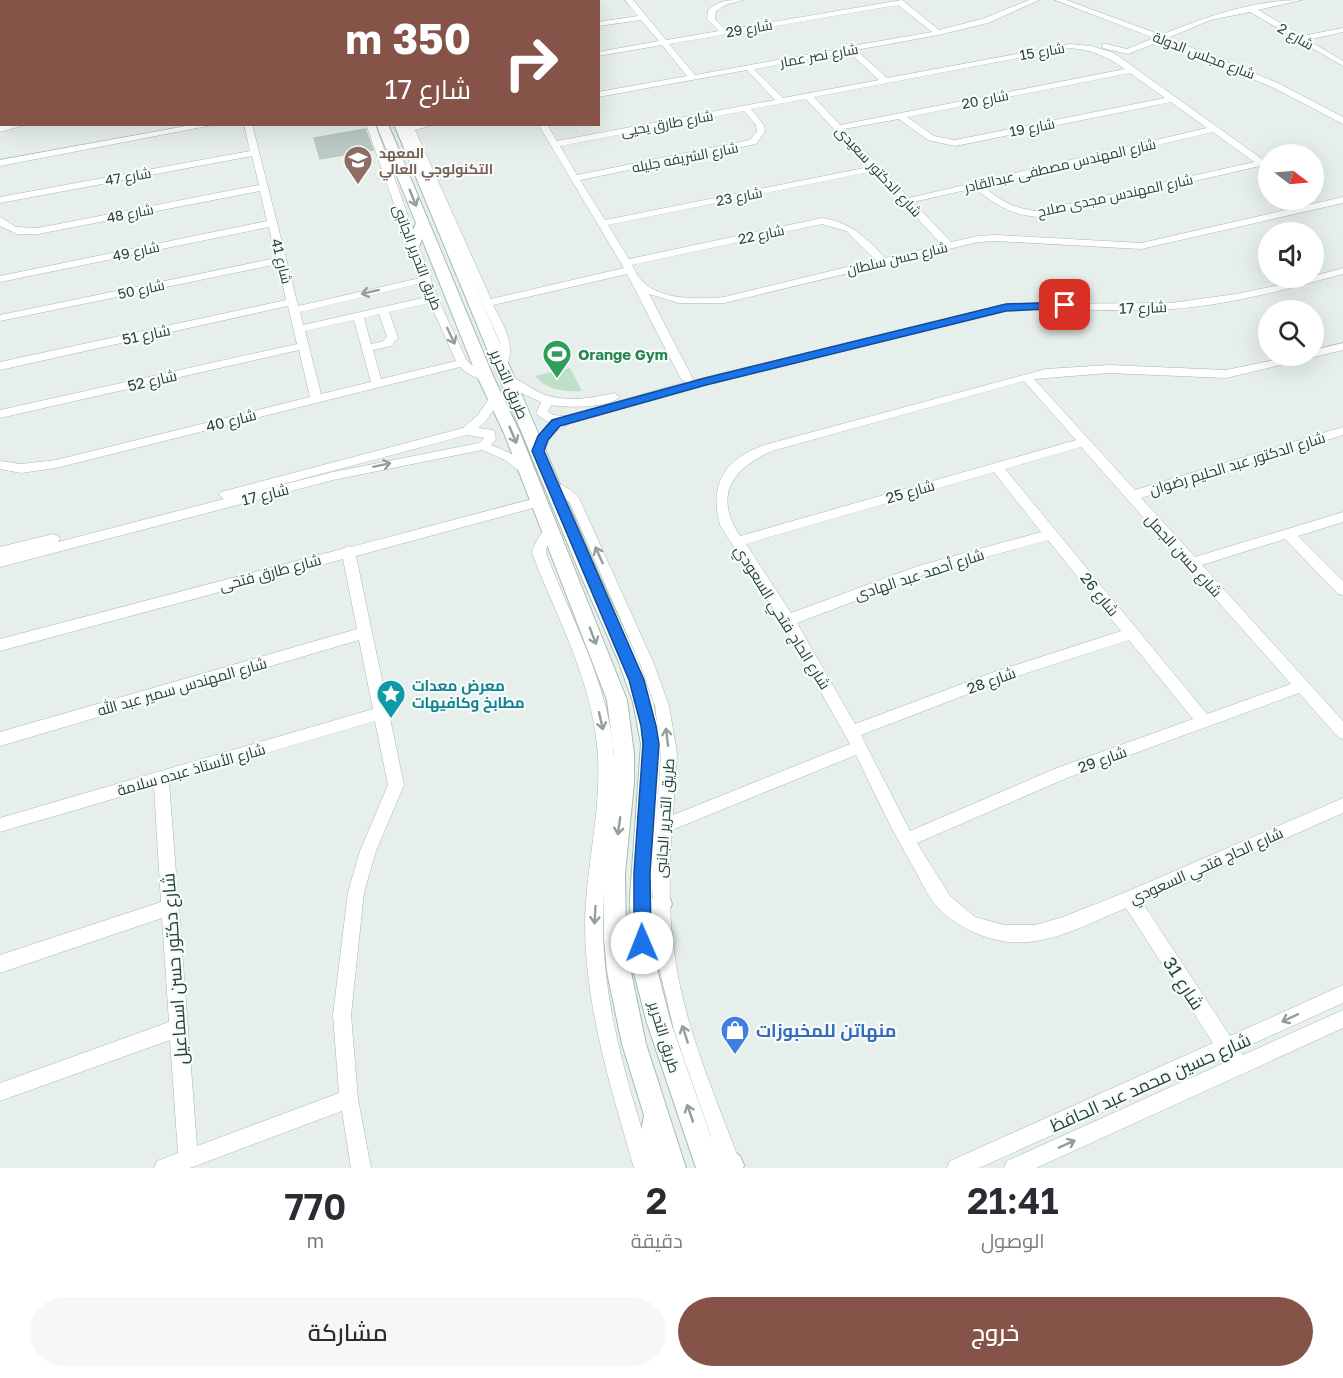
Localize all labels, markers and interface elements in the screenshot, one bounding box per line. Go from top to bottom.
text: 350 m [345,13,471,63]
street label: شارع 29 [724,16,774,41]
street label: شارع 2 [1274,19,1317,54]
icon: right [492,24,570,102]
street label: شارع مجلس الدولة [1150,28,1257,83]
street label: شارع 15 [1018,39,1066,64]
street label: شارع نصر عمار [778,40,860,71]
text: شارع 17 [385,73,471,105]
street label: شارع 20 [960,86,1010,113]
street label: شارع طارق يحيى [620,107,714,140]
street label: شارع 19 [1008,114,1056,141]
street label: شارع الدكتور سعيدى [832,122,926,221]
street label: شارع المهندس مصطفى عبدالقادر [961,135,1158,197]
street label: شارع الشريفه جليله [630,138,740,177]
school or university icon: المعهد التكنولوجي العالي [342,144,374,186]
place label: المعهد التكنولوجي العالي [379,144,493,181]
north arrow [1258,144,1324,210]
map controls [1258,144,1324,366]
street label: شارع 47 [104,164,153,189]
street label: شارع المهندس مجدى صلاح [1035,170,1195,221]
street label: شارع 23 [714,183,764,210]
one-way arrow [408,188,419,206]
street label: شارع 48 [105,200,155,227]
street label: طريق التحرير الجانبى [389,202,446,313]
street label: شارع 22 [736,221,786,248]
button: sound [1258,222,1324,288]
street label: شارع 41 [267,237,296,286]
street label: شارع 49 [111,238,161,265]
street label: شارع حسن سلطان [845,238,949,279]
street label: شارع 50 [116,276,166,303]
pin [1039,279,1090,330]
one-way arrow [361,287,380,299]
icon: arrive [1048,288,1081,321]
street label: شارع 17 [1119,297,1167,320]
button: search [1258,300,1324,366]
street label: شارع 51 [120,320,172,351]
one-way arrow [445,327,457,345]
sports icon: Orange Gym [541,338,573,380]
place label: Orange Gym [578,345,668,363]
street label: طريق التحرير [485,346,533,422]
street label: شارع 52 [126,366,179,397]
street label: شارع 40 [204,405,259,438]
one-way arrow [508,426,519,444]
street label: شارع الدكتور عبد الحليم رضوان [1147,428,1328,501]
one-way arrow [372,459,392,470]
street label: شارع 25 [883,475,937,509]
street label: شارع 17 [240,479,291,511]
street label: شارع حسن الجمل [1140,510,1226,602]
street label: شارع الحاج فتحي السعودي [728,542,835,694]
street label: شارع أحمد عبد الهادى [852,545,987,606]
one-way arrow [593,546,604,565]
street label: شارع طارق فتحى [217,550,324,597]
street label: شارع 26 [1075,569,1123,621]
one-way arrow [588,626,599,645]
street label: شارع المهندس سمير عبد الله [95,653,270,722]
street label: شارع 28 [964,663,1019,700]
place label: معرض معدات مطابخ وكافيهات [412,676,525,713]
place icon: معرض معدات مطابخ وكافيهات [375,678,407,720]
one-way arrow [596,711,607,730]
one-way arrow [661,727,672,747]
street label: شارع الأستاذ عبده سلامة [115,739,268,802]
street label: شارع 29 [1075,742,1130,779]
street label: طريق التحرير الجانبى [651,758,679,879]
one-way arrow [614,815,625,835]
street label: شارع الحاج فتحي السعودي [1126,823,1287,911]
street label: شارع دكتور حسن اسماعيل [156,872,194,1066]
one-way arrow [589,904,600,924]
position arrow [610,911,674,975]
street label: شارع 31 [1157,952,1209,1015]
street label: طريق التحرير [643,998,684,1076]
one-way arrow [1281,1013,1299,1025]
shop icon: منهاتن للمخبوزات [719,1014,751,1056]
place label: منهاتن للمخبوزات [756,1019,897,1042]
one-way arrow [679,1025,690,1044]
street label: شارع حسين محمد عبد الحافظ [1046,1028,1255,1138]
one-way arrow [684,1104,695,1123]
one-way arrow [1058,1137,1076,1149]
text: 2 [646,1179,667,1222]
text: 21:41 [967,1179,1059,1222]
text: 770 [284,1185,346,1228]
text: m [306,1228,324,1252]
text: دقيقة [631,1228,683,1252]
text: الوصول [981,1228,1045,1252]
button: مشاركة [30,1297,666,1366]
button: خروج [678,1297,1313,1366]

